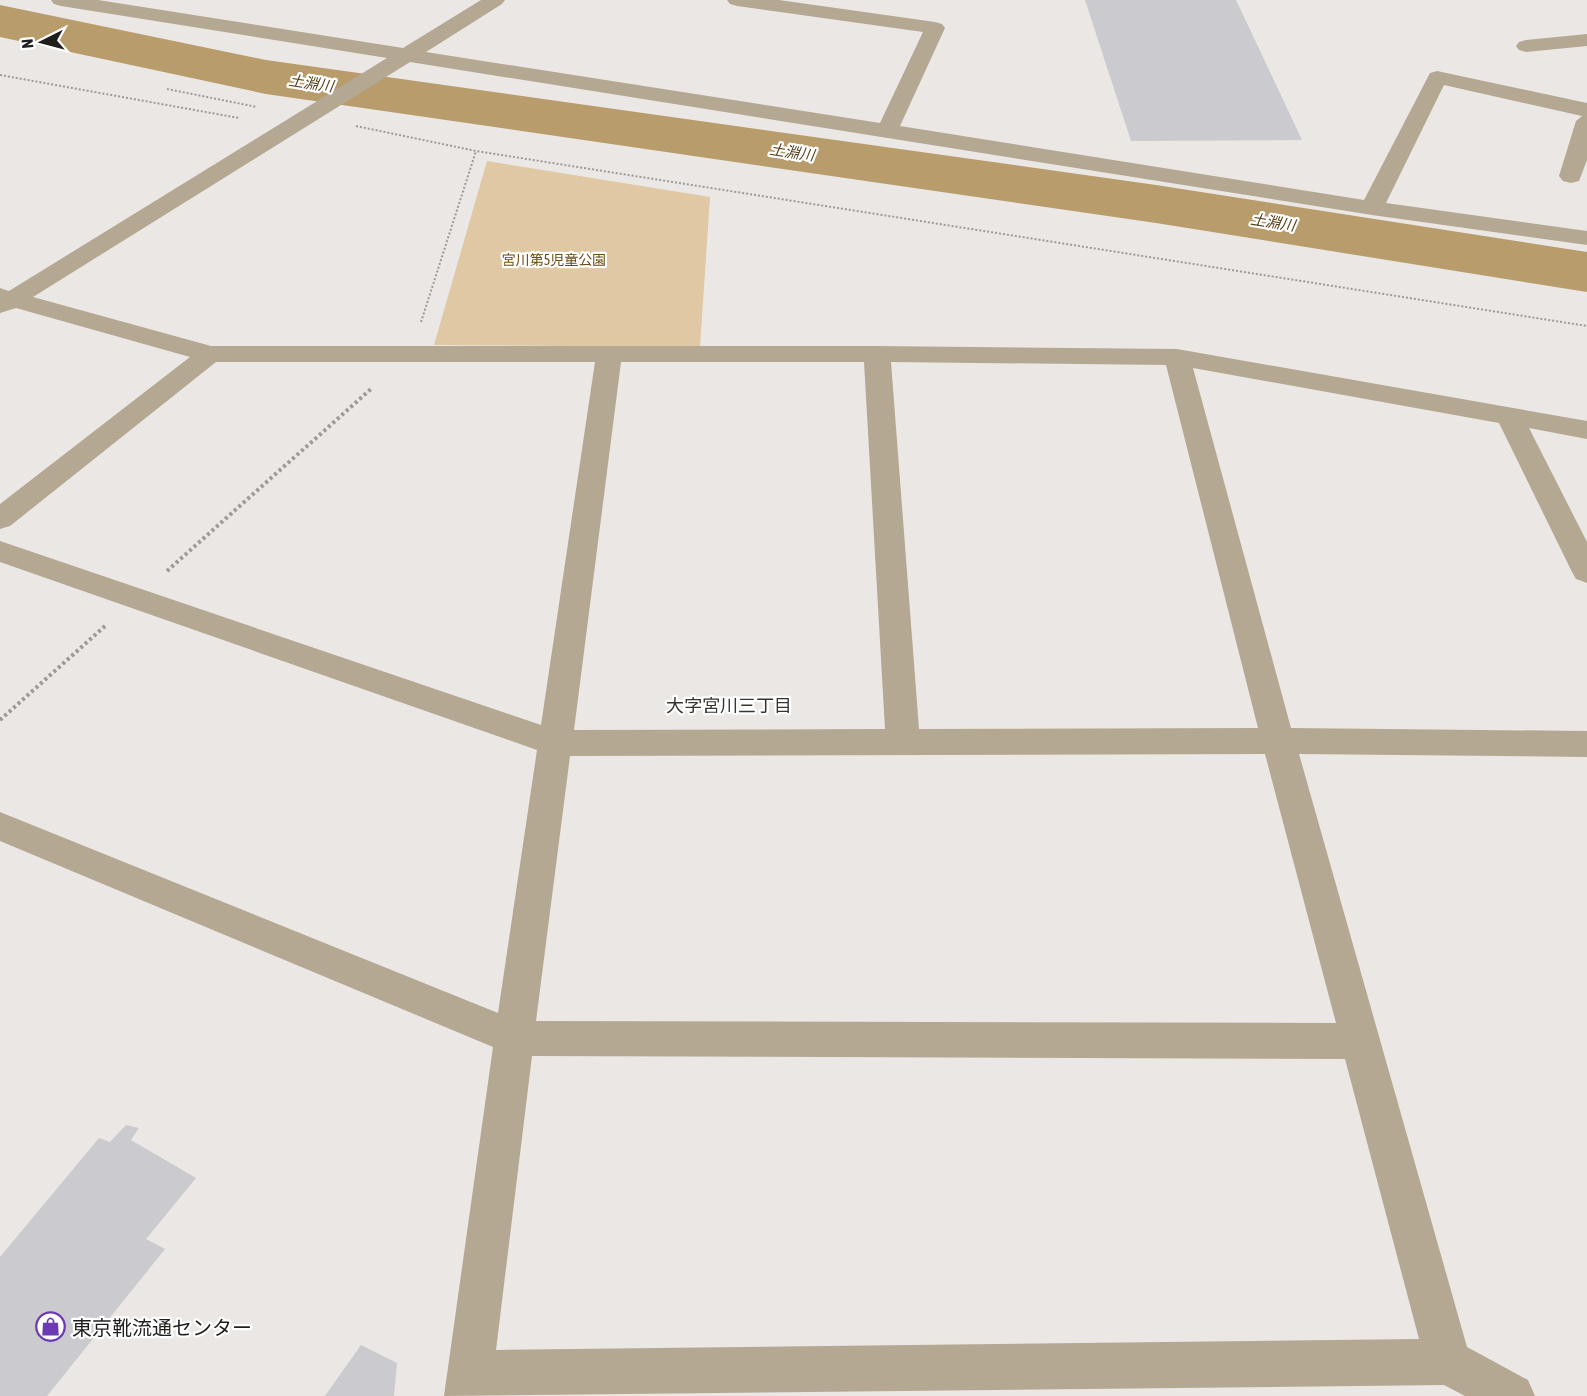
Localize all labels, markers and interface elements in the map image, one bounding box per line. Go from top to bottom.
north arrow [12,12,72,72]
text: N [18,38,37,49]
water label: 土淵川 [288,71,336,95]
water label: 土淵川 [769,140,817,164]
water label: 土淵川 [1249,210,1299,234]
park label: 宮川第5児童公園 [502,252,606,268]
district label: 大字宮川三丁目 [666,695,792,716]
shop icon: 東京靴流通センター [35,1311,67,1343]
place label: 東京靴流通センター [72,1316,252,1339]

